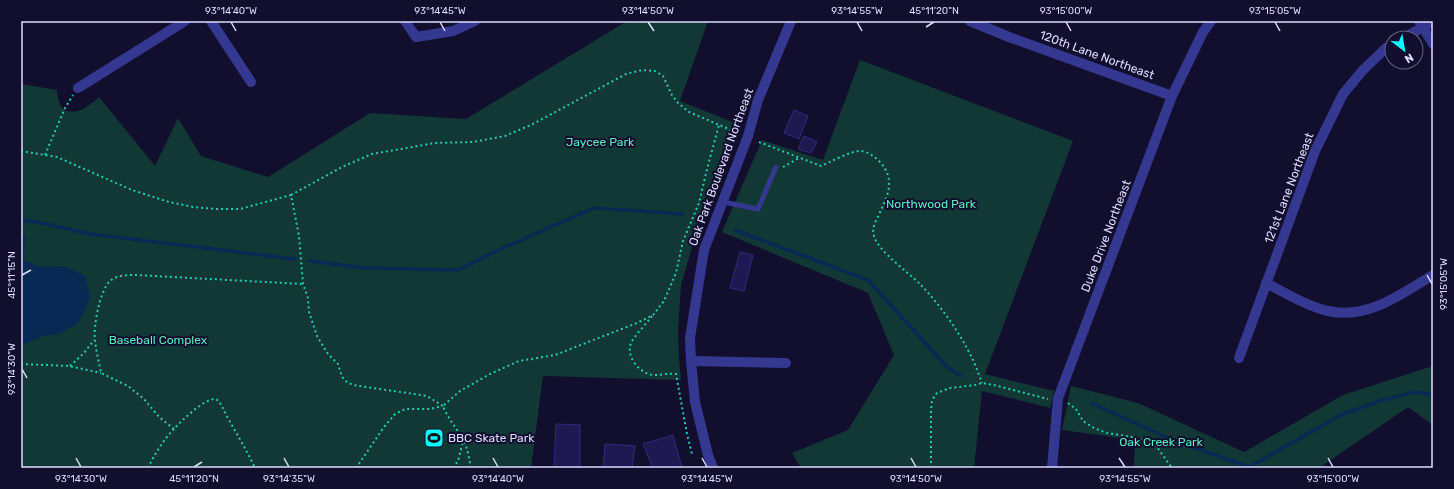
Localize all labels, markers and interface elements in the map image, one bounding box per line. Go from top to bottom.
text: 93°14'40"W [205,5,257,17]
text: 93°14'45"W [414,5,466,17]
text: 93°14'50"W [622,5,674,17]
text: 93°14'55"W [831,5,883,17]
text: 45°11'20"N [909,5,959,17]
text: 93°15'00"W [1040,5,1092,17]
text: 93°15'05"W [1249,5,1301,17]
street label: 120th Lane Northeast [1038,28,1157,82]
north arrow [1384,30,1424,70]
text: N [1402,51,1416,66]
street label: Oak Park Boulevard Northeast [686,86,756,248]
street label: 121st Lane Northeast [1261,130,1317,245]
park label: Jaycee Park [566,135,635,149]
street label: Duke Drive Northeast [1078,178,1134,294]
park label: Northwood Park [886,197,977,211]
text: 45°11'15"N [6,251,18,299]
text: 93°15'05"W [1438,258,1450,310]
park label: Baseball Complex [109,333,208,347]
text: 93°14'30"W [6,343,18,395]
sports icon: BBC Skate Park [423,427,445,449]
place label: BBC Skate Park [448,431,535,445]
park label: Oak Creek Park [1119,435,1204,449]
text: 93°14'30"W [55,473,107,485]
text: 45°11'20"N [169,473,219,485]
text: 93°14'35"W [263,473,315,485]
text: 93°14'40"W [472,473,524,485]
text: 93°14'45"W [681,473,733,485]
text: 93°14'50"W [890,473,942,485]
text: 93°14'55"W [1099,473,1151,485]
text: 93°15'00"W [1307,473,1359,485]

